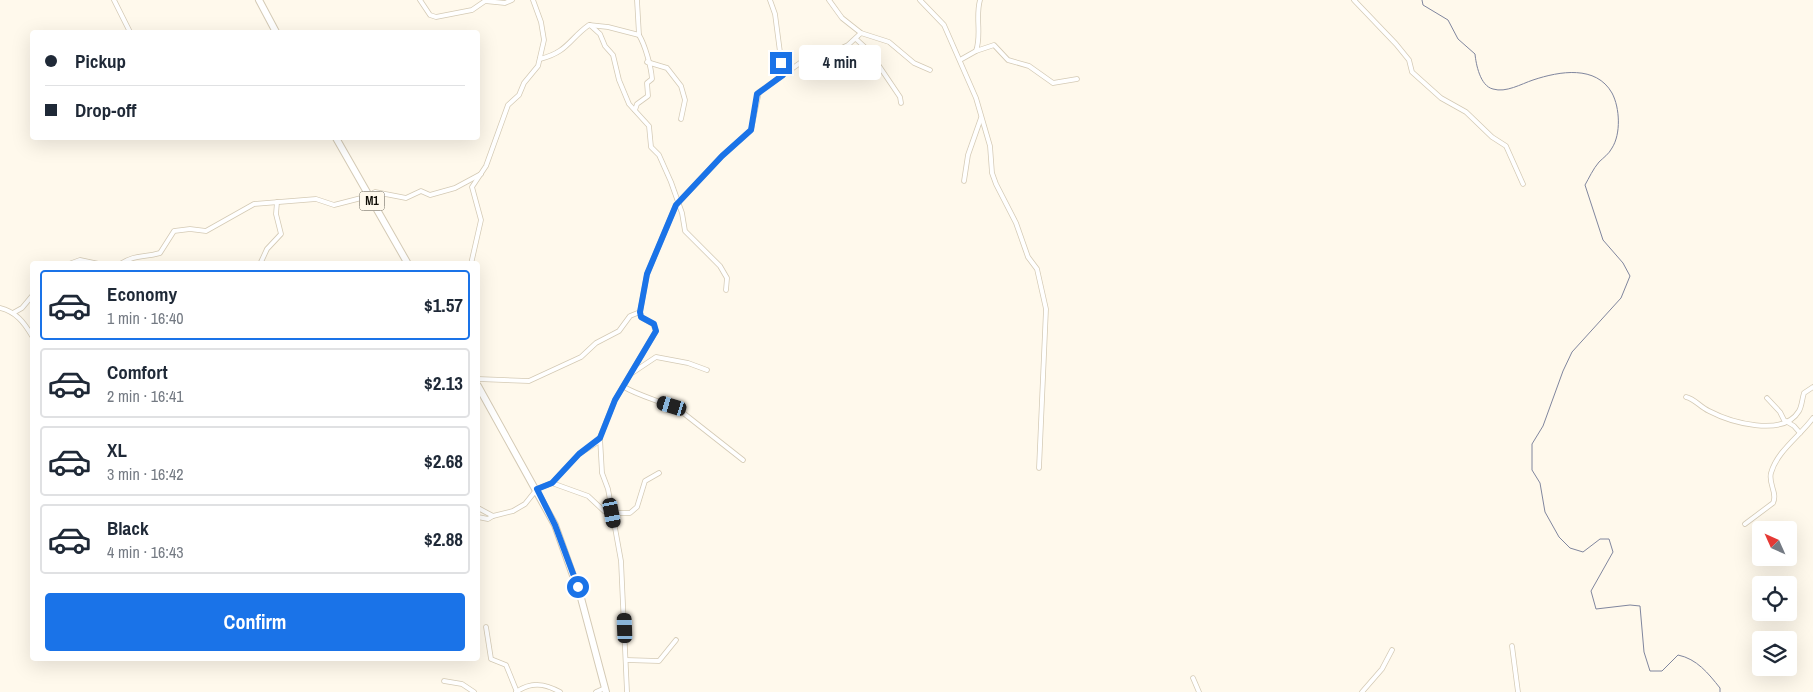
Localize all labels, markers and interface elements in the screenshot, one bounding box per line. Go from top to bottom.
callout: 4 min [798,46,881,80]
text: Pickup [75,48,126,74]
text: 4 min [823,51,857,73]
route end [770,52,792,74]
text: Drop-off [75,97,136,123]
road number: M1 [360,192,384,210]
text: Economy [107,281,177,307]
icon: car [47,283,92,328]
text: $1.57 [424,292,463,318]
text: 1 min · 16:40 [107,307,184,329]
text: Comfort [107,359,168,385]
icon: car [47,361,92,406]
text: $2.13 [424,370,463,396]
text: 2 min · 16:41 [107,385,184,407]
car [655,394,688,418]
text: XL [107,437,127,463]
icon: car [47,439,92,484]
text: $2.68 [424,448,463,474]
text: 3 min · 16:42 [107,463,184,485]
car [601,497,622,529]
text: Black [107,515,149,541]
icon: car [47,517,92,562]
north arrow [1752,521,1798,566]
map controls [1752,521,1797,676]
text: $2.88 [424,526,463,552]
text: 4 min · 16:43 [107,541,184,563]
route start [567,576,589,598]
button: locate [1752,576,1797,621]
button: Confirm [45,593,465,651]
car [616,613,633,643]
button: layers [1752,631,1797,676]

